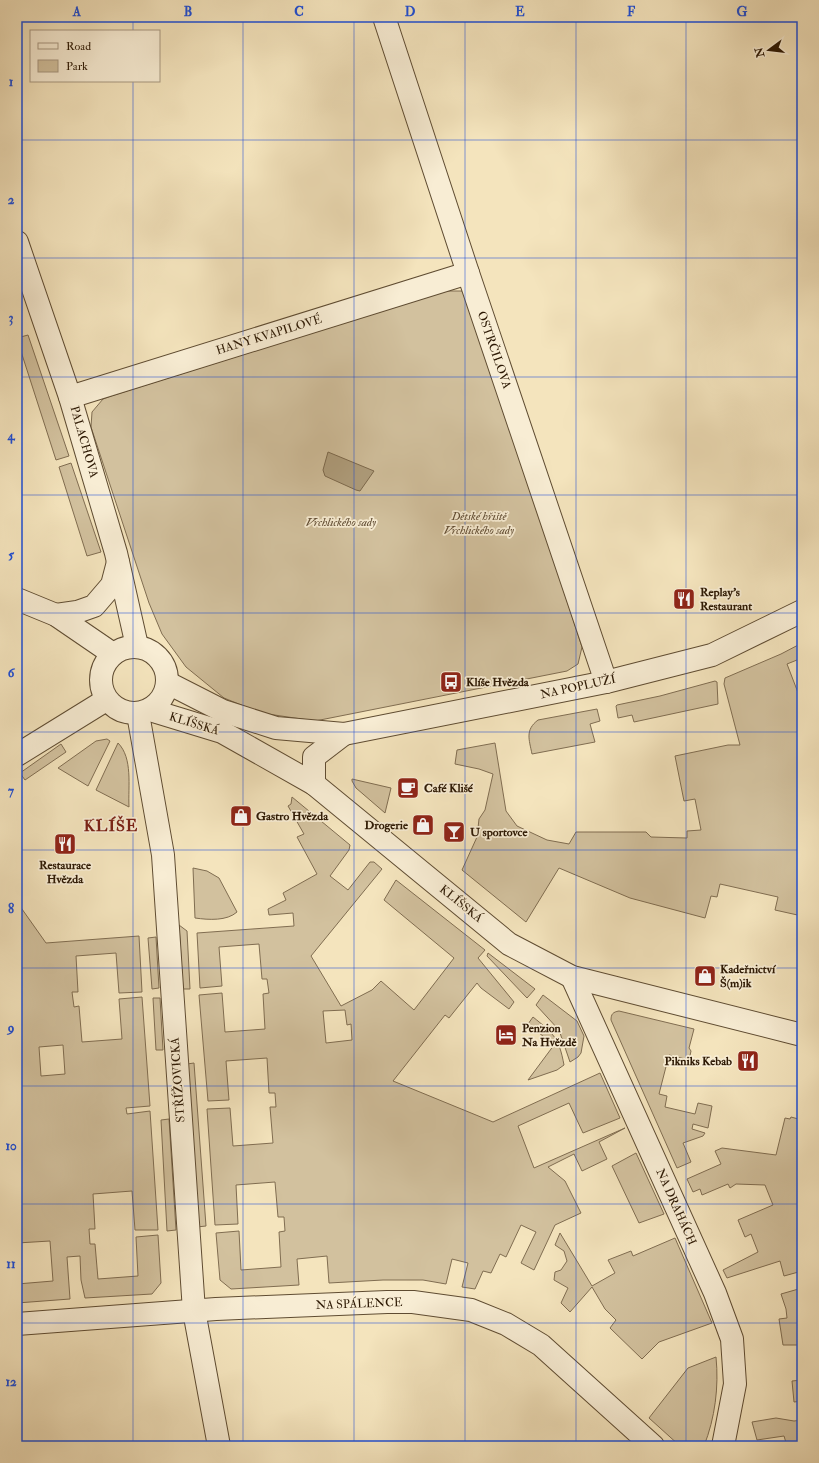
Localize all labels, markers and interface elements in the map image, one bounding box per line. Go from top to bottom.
text: A [72,4,82,20]
text: B [184,4,192,20]
text: C [294,4,304,20]
text: D [405,4,416,20]
text: E [515,4,525,20]
text: F [627,4,636,20]
text: G [737,4,748,20]
legend [30,30,160,82]
north arrow [749,30,789,70]
text: Road [66,39,91,54]
text: N [752,45,768,60]
text: Park [66,59,88,74]
text: 1 [9,74,14,90]
text: 2 [8,192,15,208]
street label: OSTRČILOVA [474,309,514,391]
text: 3 [9,310,14,326]
street label: HANY KVAPILOVÉ [214,312,324,358]
street label: PALACHOVA [67,404,102,480]
text: 4 [6,428,15,444]
park label: Dětské hřiště Vrchlického sady [444,509,515,538]
park label: Vrchlického sady [306,515,377,530]
text: 5 [8,547,14,563]
place label: Replay's Restaurant [700,585,752,614]
restaurant icon: Replay's Restaurant [671,586,697,612]
text: 6 [8,665,16,681]
bus stop icon: Klíše Hvězda [438,669,464,695]
street label: NA POPLUŽÍ [539,671,618,702]
place label: Klíše Hvězda [466,675,530,690]
street label: KLÍŠSKÁ [167,709,221,739]
cafe icon: Café Klišé [395,775,421,801]
place label: Café Klišé [424,781,474,796]
text: 7 [8,783,15,799]
shop icon: Gastro Hvězda [228,803,254,829]
place label: Gastro Hvězda [256,809,329,824]
shop icon: Drogerie [410,812,436,838]
district label: KLÍŠE [84,815,138,836]
place label: Drogerie [364,818,409,833]
bar icon: U sportovce [441,819,467,845]
place label: U sportovce [470,825,528,840]
restaurant icon: Restaurace Hvězda [52,831,78,857]
place label: Restaurace Hvězda [39,858,92,887]
street label: KLÍŠSKÁ [436,882,486,926]
text: 8 [8,901,14,917]
place label: Kadeřnictví Š(m)ik [720,962,777,991]
shop icon: Kadeřnictví Š(m)ik [692,963,718,989]
text: 9 [6,1020,15,1036]
place label: Penzion Na Hvězdě [521,1021,577,1050]
hotel icon: Penzion Na Hvězdě [493,1022,519,1048]
street label: STŘÍŽOVICKÁ [168,1036,188,1123]
restaurant icon: Pikniks Kebab [735,1048,761,1074]
place label: Pikniks Kebab [665,1054,732,1069]
text: 10 [5,1138,17,1154]
street label: NA DRAHÁCH [652,1166,700,1248]
text: 11 [6,1256,16,1272]
street label: NA SPÁLENCE [315,1295,403,1313]
text: 12 [5,1374,17,1390]

